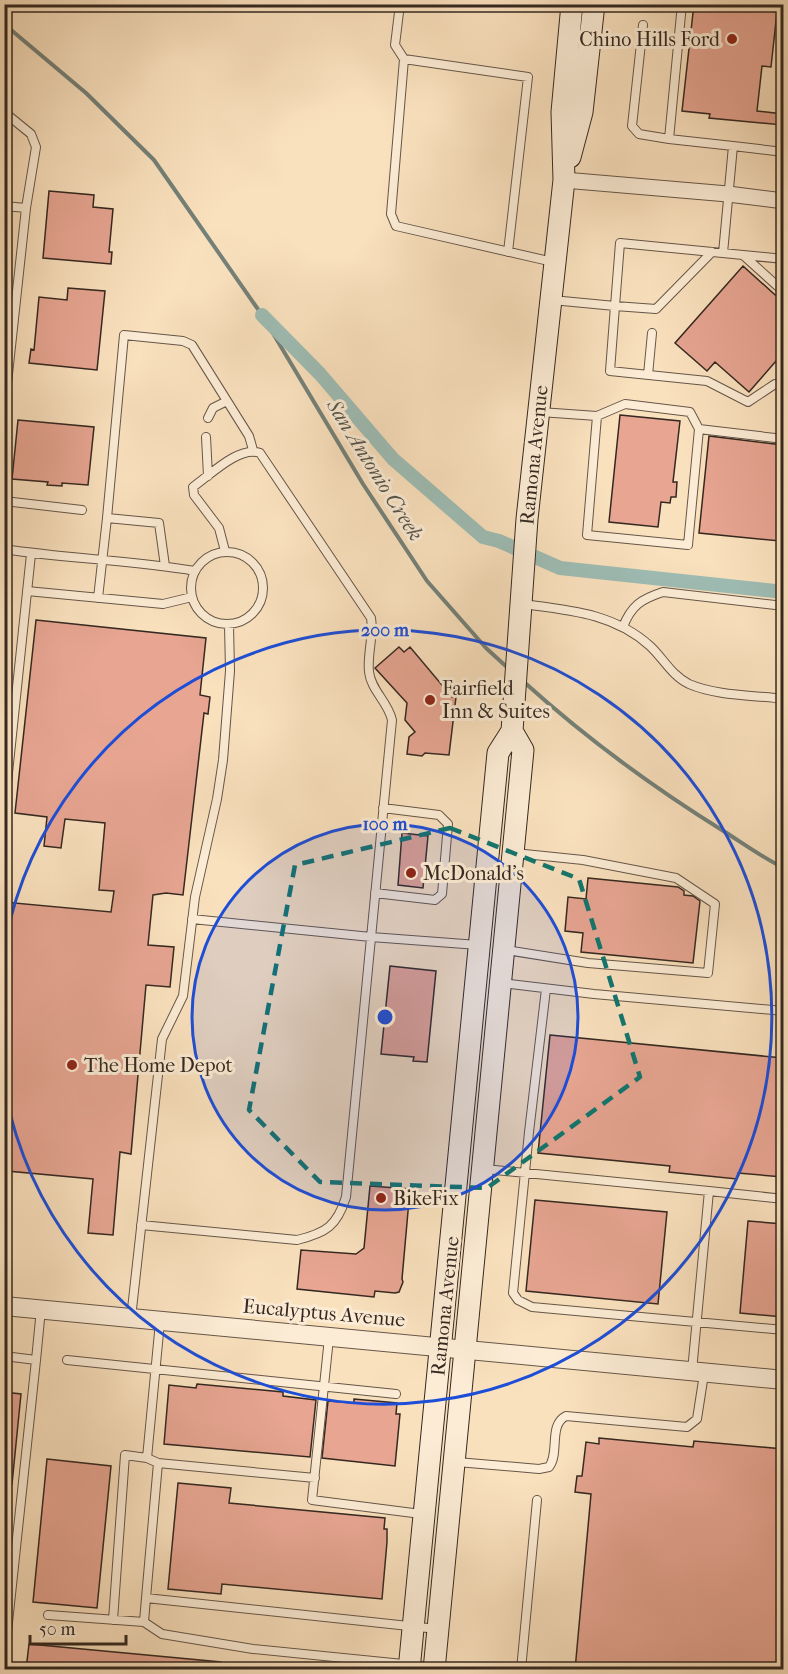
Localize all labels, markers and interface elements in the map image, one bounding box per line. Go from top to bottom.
place label: Chino Hills Ford [579,28,721,51]
marker: Chino Hills Ford [725,32,739,46]
street label: Ramona Avenue [515,384,553,526]
water label: San Antonio Creek [321,394,428,545]
text: 200 m [361,620,410,641]
place label: Fairfield Inn & Suites [442,677,550,723]
marker: Fairfield Inn & Suites [423,693,437,707]
text: 100 m [362,814,409,835]
place label: McDonald's [423,862,524,885]
marker: McDonald's [404,866,418,880]
centre of rings [375,1007,395,1027]
place label: The Home Depot [84,1054,233,1077]
marker: The Home Depot [65,1058,79,1072]
place label: BikeFix [393,1187,459,1210]
marker: BikeFix [374,1191,388,1205]
street label: Ramona Avenue [426,1235,464,1377]
street label: Eucalyptus Avenue [242,1294,406,1332]
scale bar [30,1608,126,1646]
text: 50 m [39,1619,76,1640]

